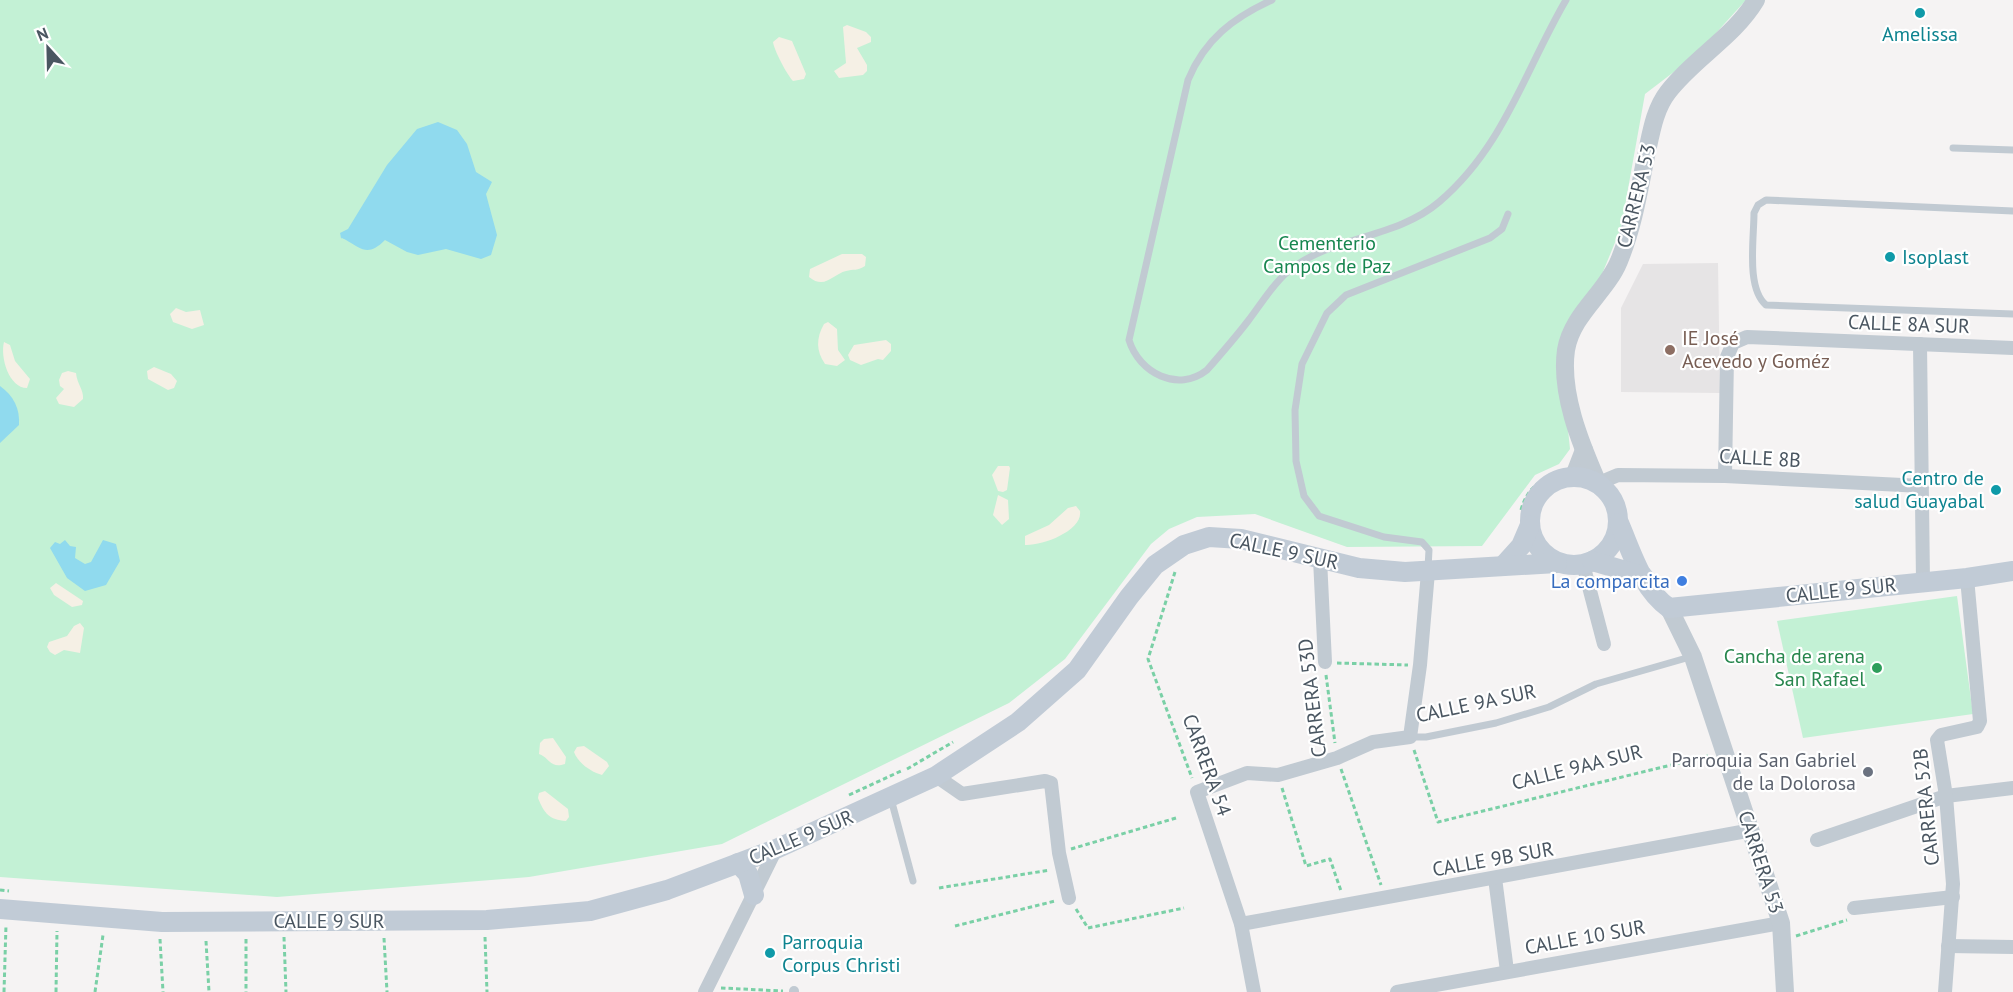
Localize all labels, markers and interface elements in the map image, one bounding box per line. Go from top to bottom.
marker: Amelissa [1913,6,1927,20]
north arrow [18,18,78,78]
place label: Amelissa [1882,21,1958,47]
text: N [34,23,51,45]
street label: CARRERA 53 [1611,141,1661,251]
park label: Cementerio Campos de Paz [1263,230,1391,279]
place label: Isoplast [1902,244,1969,270]
marker: Isoplast [1883,250,1897,264]
street label: CALLE 8A SUR [1848,309,1971,339]
place label: IE José Acevedo y Goméz [1682,325,1830,374]
marker: IE José Acevedo y Goméz [1663,343,1677,357]
street label: CALLE 8B [1718,443,1802,473]
place label: Centro de salud Guayabal [1854,465,1984,514]
marker: Centro de salud Guayabal [1989,483,2003,497]
street label: CALLE 9 SUR [1227,527,1341,575]
place label: La comparcita [1551,568,1670,594]
street label: CALLE 9 SUR [1784,571,1898,609]
marker: La comparcita [1675,574,1689,588]
street label: CARRERA 53D [1292,637,1332,759]
place label: Cancha de arena San Rafael [1724,643,1865,692]
marker: Cancha de arena San Rafael [1870,661,1884,675]
street label: CALLE 9A SUR [1414,678,1538,728]
street label: CARRERA 54 [1177,711,1237,820]
street label: CALLE 9AA SUR [1509,738,1645,796]
place label: Parroquia San Gabriel de la Dolorosa [1671,747,1856,796]
street label: CARRERA 52B [1907,747,1945,867]
marker: Parroquia San Gabriel de la Dolorosa [1861,765,1875,779]
street label: CALLE 9 SUR [745,803,857,871]
street label: CARRERA 53 [1732,807,1790,917]
street label: CALLE 9B SUR [1430,836,1556,882]
street label: CALLE 9 SUR [273,908,385,934]
street label: CALLE 10 SUR [1523,914,1647,960]
place label: Parroquia Corpus Christi [782,929,901,978]
marker: Parroquia Corpus Christi [763,946,777,960]

